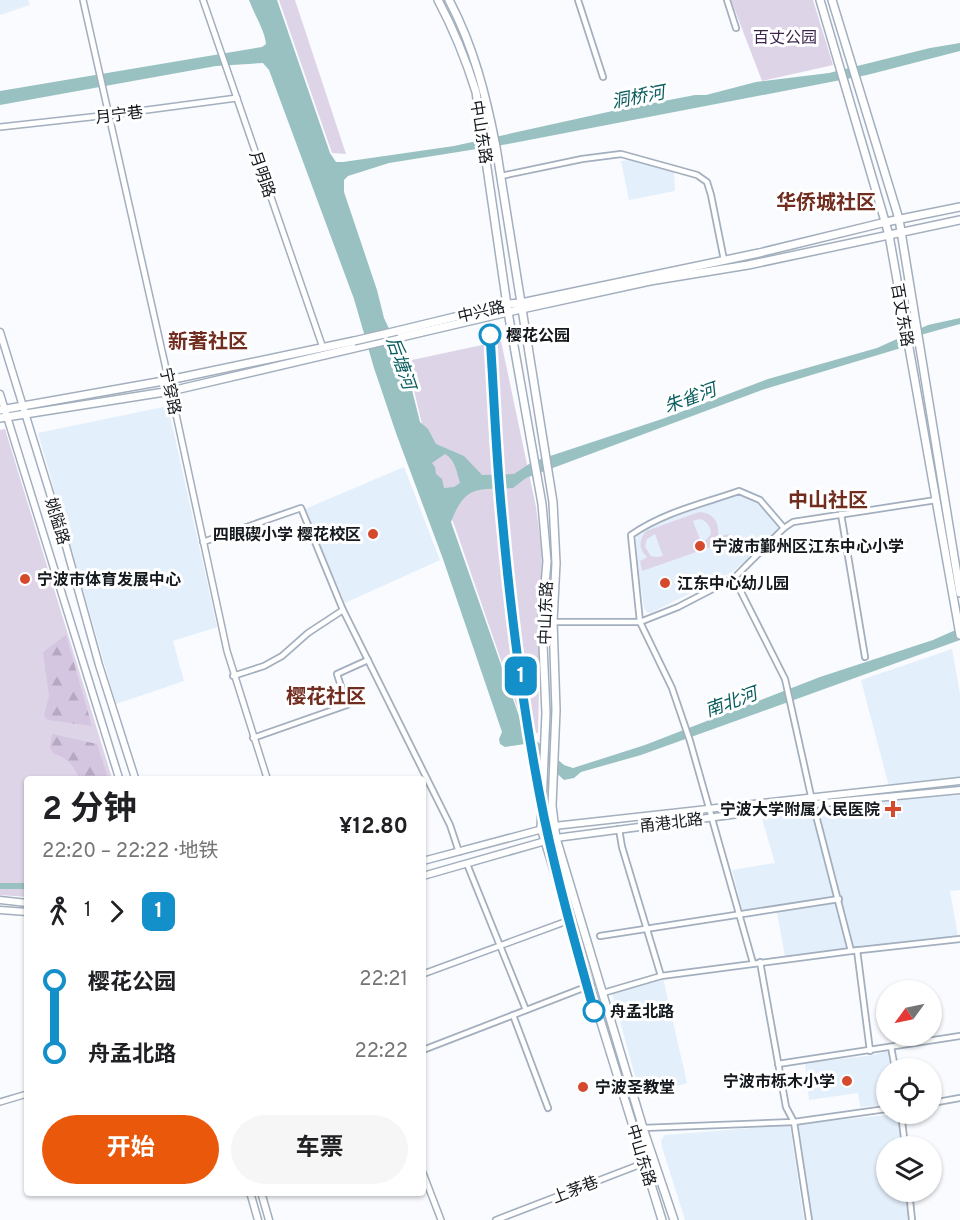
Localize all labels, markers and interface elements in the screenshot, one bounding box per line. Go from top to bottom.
park label: 百丈公园 [753,29,817,49]
water label: 洞桥河 [610,81,670,115]
street label: 中山东路 [465,99,495,165]
street label: 月宁巷 [94,103,144,129]
street label: 月明路 [244,149,278,201]
district label: 华侨城社区 [776,191,876,217]
street label: 百丈东路 [886,282,916,349]
street label: 中兴路 [456,298,507,328]
marker: 樱花公园 [479,324,501,346]
place label: 樱花公园 [506,327,570,347]
district label: 新著社区 [168,330,248,356]
water label: 后塘河 [380,334,420,396]
street label: 宁穿路 [154,366,184,417]
water label: 朱雀河 [661,378,723,419]
district label: 中山社区 [788,489,868,515]
street label: 姚隘路 [40,496,73,547]
place label: 四眼碶小学 樱花校区 [213,525,361,546]
marker: 四眼碶小学 樱花校区 [366,527,380,541]
place label: 宁波市鄞州区江东中心小学 [712,537,904,558]
marker: 宁波市鄞州区江东中心小学 [693,539,707,553]
place label: 宁波市体育发展中心 [37,571,181,591]
marker: 宁波市体育发展中心 [18,572,32,586]
place label: 江东中心幼儿园 [677,574,789,595]
marker: 江东中心幼儿园 [658,576,672,590]
street label: 中山东路 [536,581,558,645]
line badge: 1 [502,656,540,696]
text: 1 [517,663,525,690]
water label: 南北河 [702,682,764,723]
district label: 樱花社区 [286,685,366,711]
text: 2 分钟 [42,790,136,832]
marker: 宁波大学附属人民医院 [884,800,902,818]
place label: 宁波大学附属人民医院 [720,801,880,821]
street label: 甬港北路 [638,810,704,838]
text: ¥12.80 [339,814,408,841]
text: 22:20 – 22:22 · 地铁 [42,839,219,865]
icon: walk [42,895,75,928]
icon: forward [100,895,133,928]
text: 1 [84,898,91,924]
text: 1 [154,898,163,925]
text: 22:21 [359,967,408,993]
text: 樱花公园 [88,970,176,997]
north arrow [876,980,942,1046]
map controls [876,980,942,1202]
marker: 舟孟北路 [583,1000,605,1022]
place label: 舟孟北路 [610,1003,674,1023]
text: 22:22 [355,1039,408,1065]
text: 舟孟北路 [88,1042,176,1069]
button: locate [876,1058,942,1124]
place label: 宁波市栎木小学 [723,1073,835,1093]
marker: 宁波市栎木小学 [840,1074,854,1088]
place label: 宁波圣教堂 [595,1079,675,1099]
marker: 宁波圣教堂 [576,1080,590,1094]
button: 开始 [42,1115,219,1184]
button: 车票 [231,1115,408,1184]
street label: 中山东路 [621,1122,659,1189]
button: layers [876,1136,942,1202]
street label: 上茅巷 [550,1173,602,1209]

